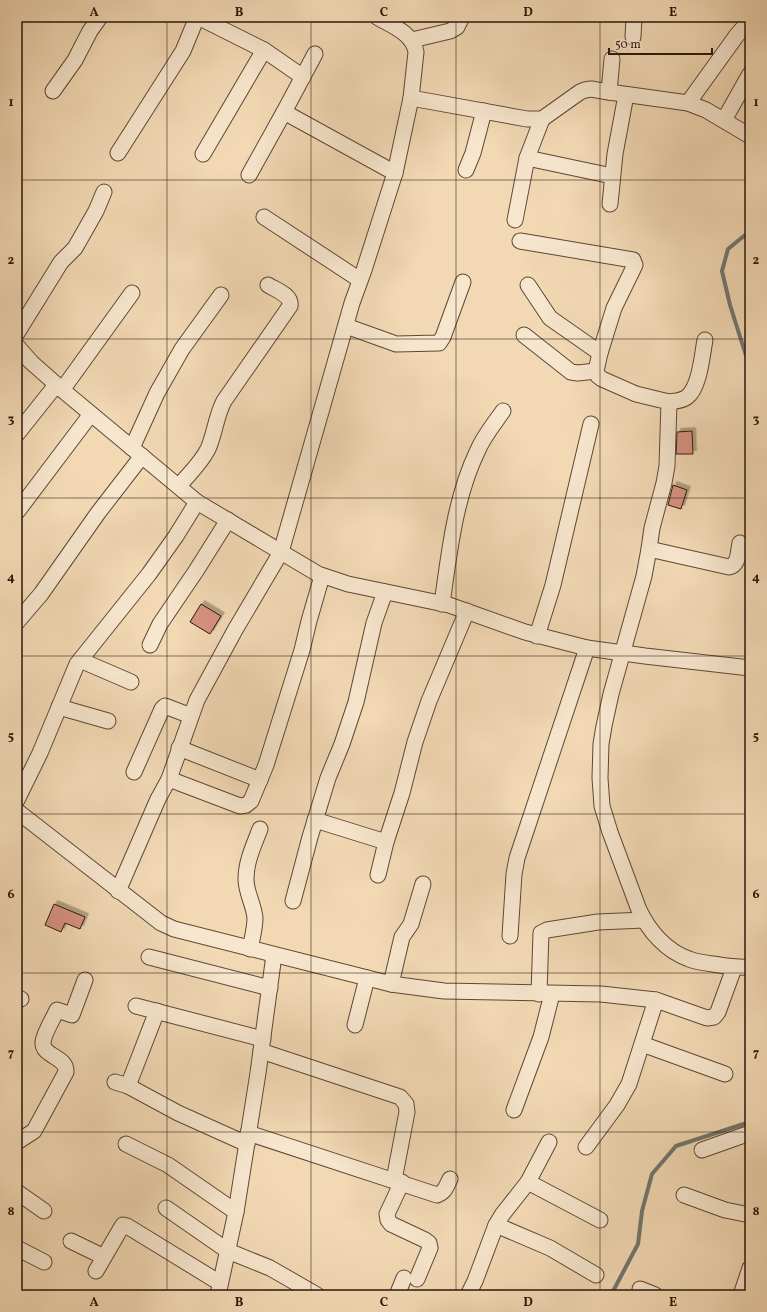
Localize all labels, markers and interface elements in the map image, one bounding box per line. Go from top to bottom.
text: A [89,4,99,22]
text: B [235,4,244,22]
text: C [380,4,388,22]
text: D [523,4,533,22]
text: E [669,4,677,22]
scale bar [609,30,712,56]
text: 50 m [615,37,641,53]
text: 1 [8,94,14,112]
text: 1 [753,94,759,112]
text: 2 [8,252,15,270]
text: 2 [753,252,760,270]
text: 3 [8,411,15,429]
text: 3 [753,411,760,429]
text: 4 [7,569,15,587]
text: 4 [752,569,760,587]
text: 5 [8,728,14,746]
text: 5 [753,728,759,746]
text: 6 [7,886,15,904]
text: 6 [752,886,760,904]
text: 7 [8,1045,14,1063]
text: 7 [753,1045,759,1063]
text: 8 [7,1203,15,1221]
text: 8 [752,1203,760,1221]
text: A [89,1294,99,1312]
text: B [235,1294,244,1312]
text: C [380,1294,388,1312]
text: D [523,1294,533,1312]
text: E [669,1294,677,1312]

